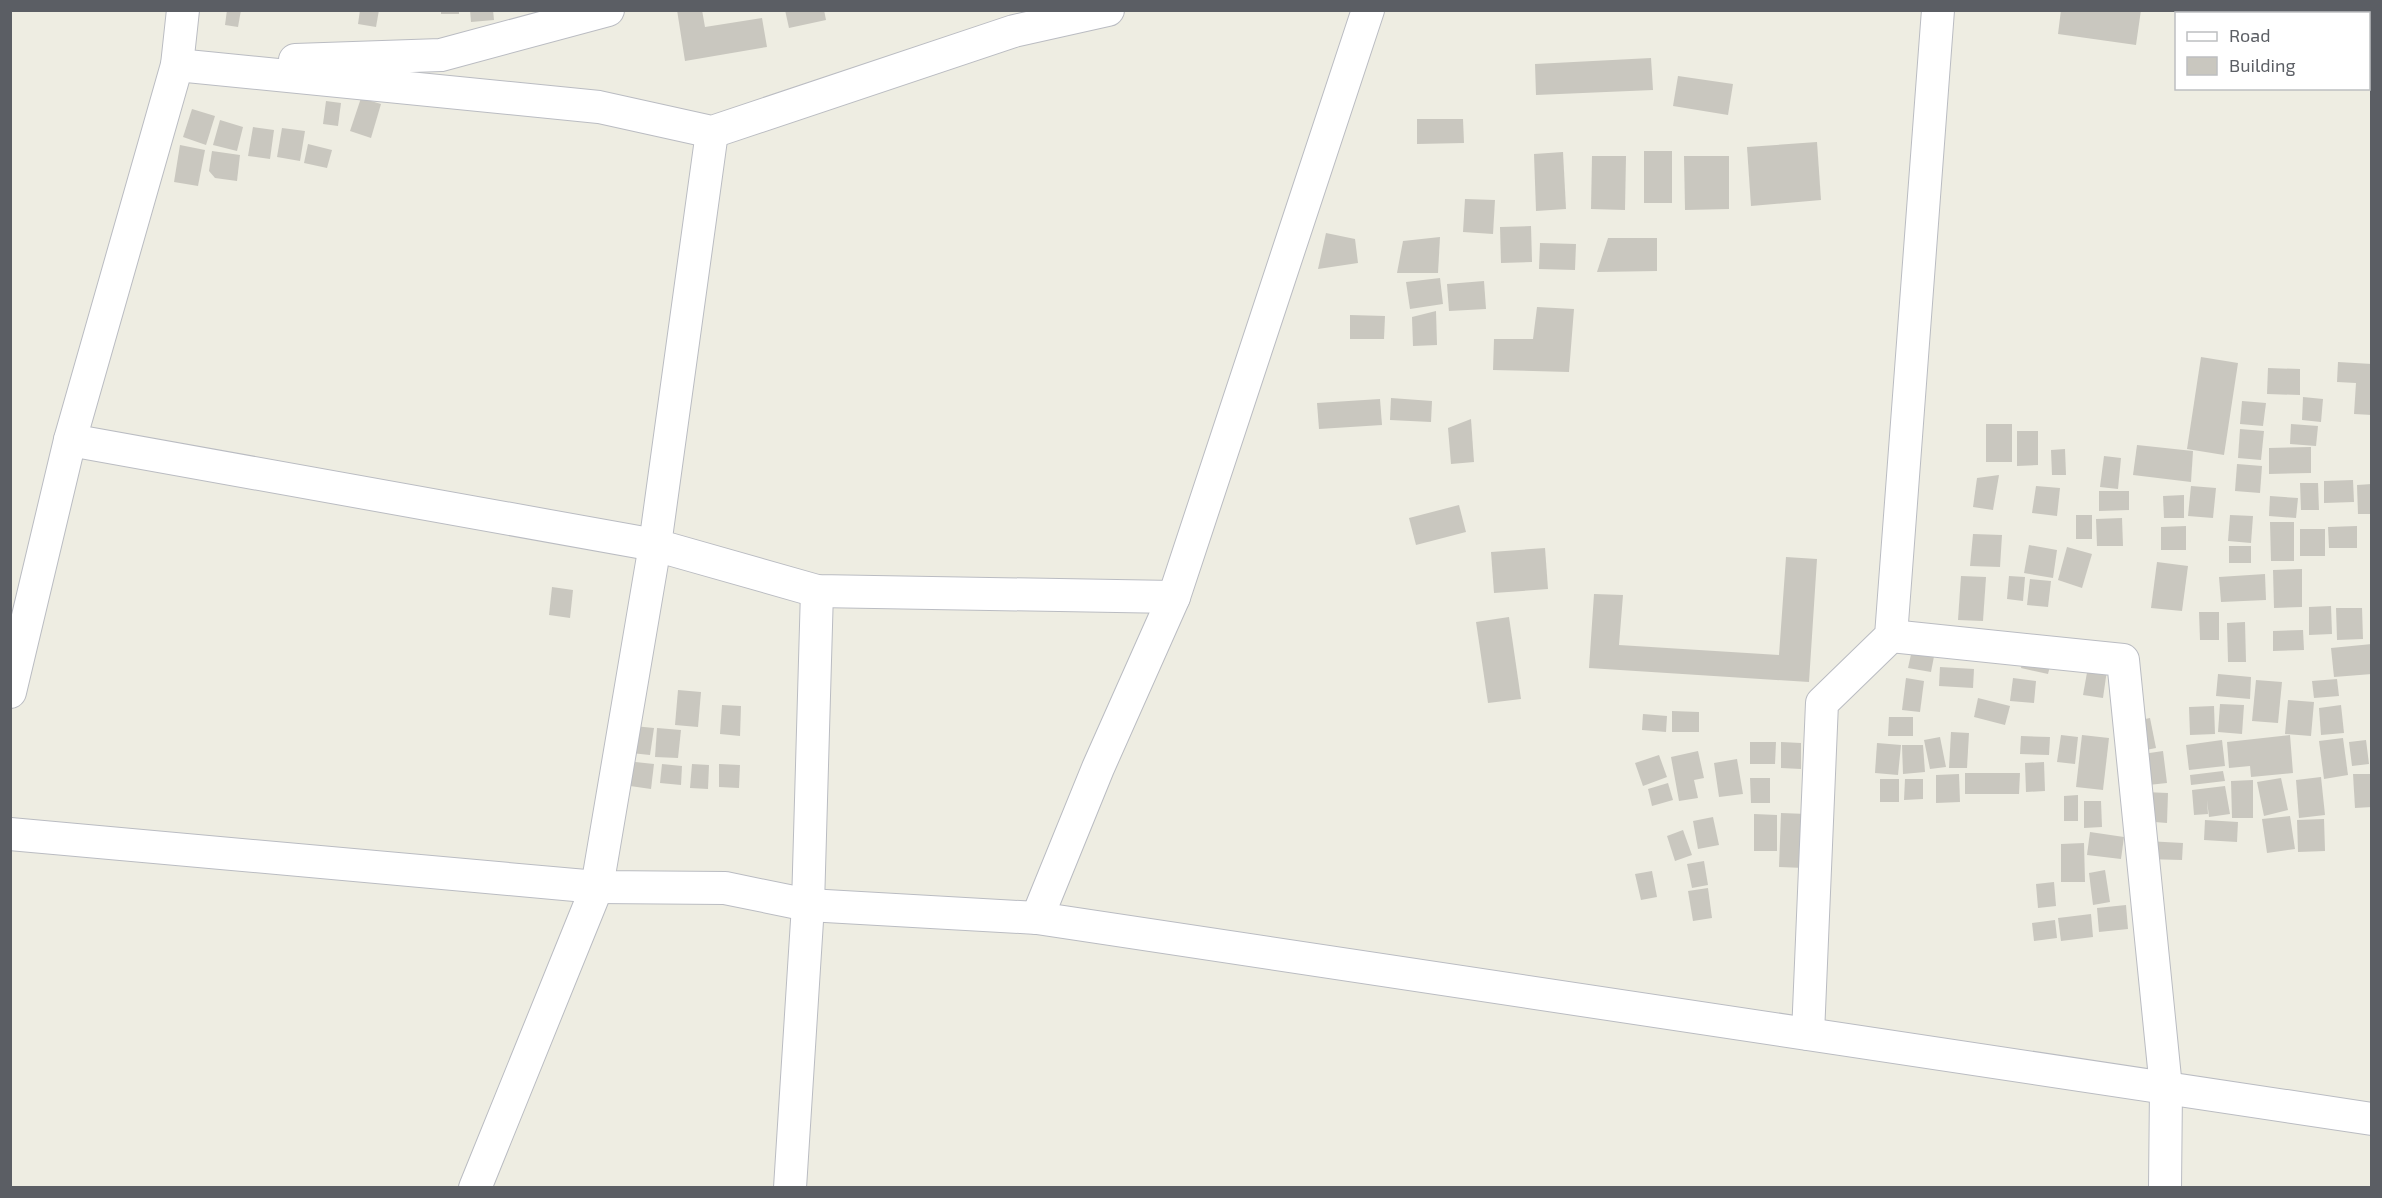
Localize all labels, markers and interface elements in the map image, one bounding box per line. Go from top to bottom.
legend [2175,12,2370,90]
text: Road [2229,24,2270,46]
text: Building [2229,54,2296,76]

